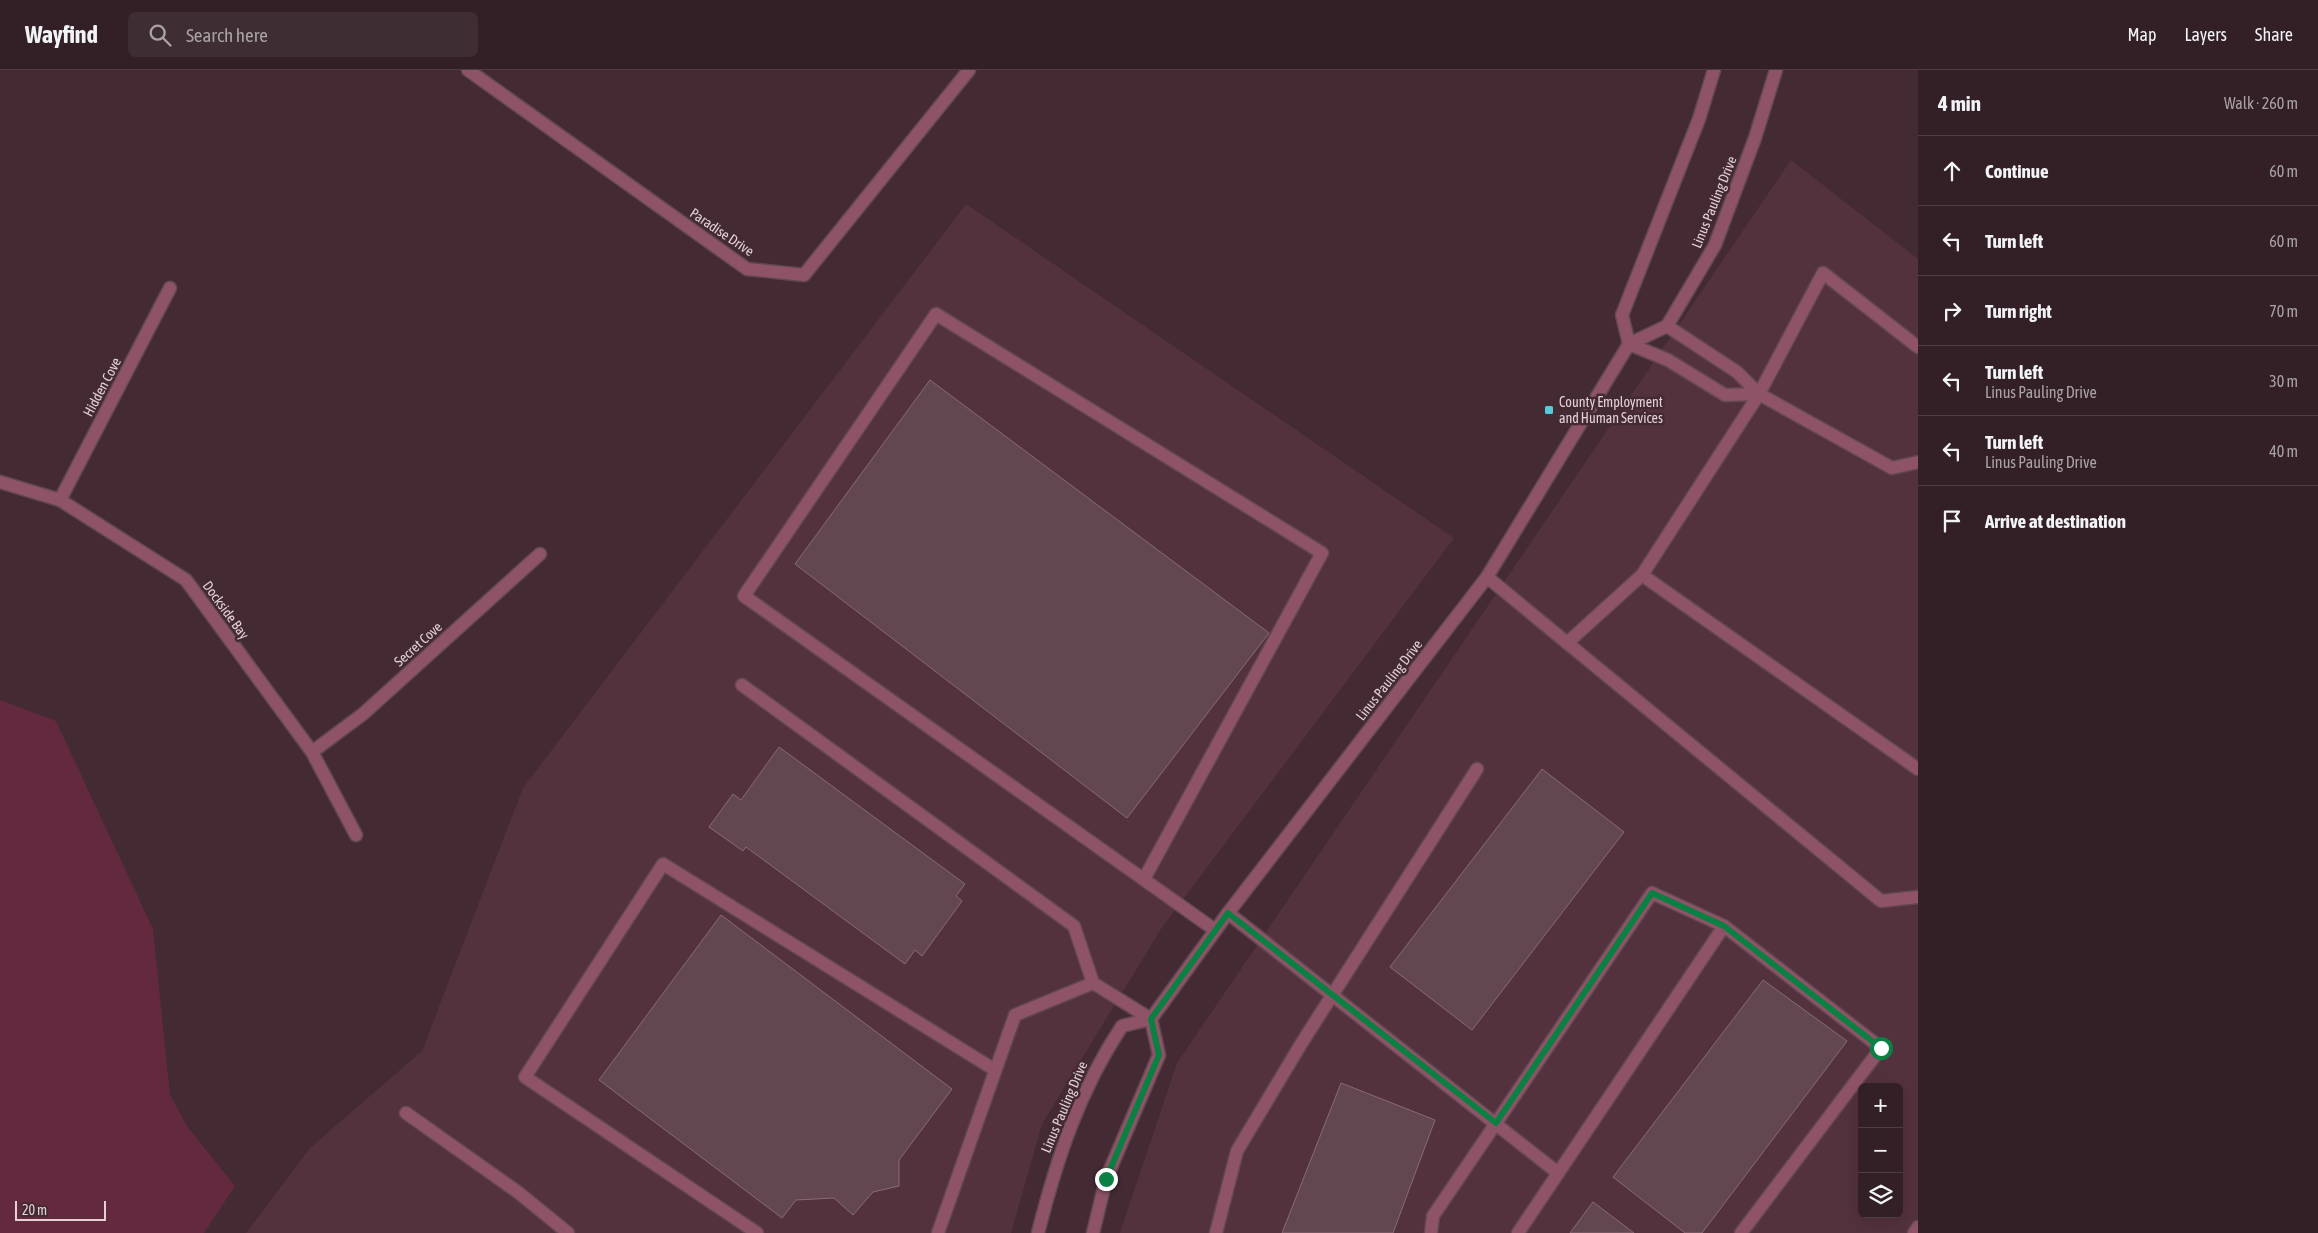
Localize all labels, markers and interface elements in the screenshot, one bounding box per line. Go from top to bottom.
search box [128,12,478,57]
text: Wayfind [25,21,98,48]
icon: search [146,21,174,49]
text: Search here [186,24,268,46]
text: Map [2127,24,2156,45]
text: Layers [2184,24,2227,45]
text: Share [2255,24,2293,45]
text: 4 min [1938,91,1981,115]
text: Walk · 260 m [2224,94,2298,112]
street label: Linus Pauling Drive [1688,154,1740,250]
icon: ahead [1938,157,1966,185]
text: Continue [1985,160,2049,182]
text: 60 m [2269,162,2298,180]
street label: Paradise Drive [687,205,757,259]
icon: left [1938,227,1966,255]
text: Turn left [1985,230,2043,252]
text: 60 m [2269,232,2298,250]
icon: right [1938,297,1966,325]
text: Turn right [1985,300,2052,322]
text: 70 m [2269,302,2298,320]
street label: Hidden Cove [80,355,124,419]
text: Turn left [1985,361,2043,383]
icon: left [1938,367,1966,395]
text: 30 m [2269,372,2298,390]
text: Linus Pauling Drive [1985,383,2097,401]
place label: County Employment and Human Services [1559,394,1663,426]
marker: County Employment and Human Services [1543,404,1555,416]
text: Turn left [1985,431,2043,453]
icon: left [1938,437,1966,465]
text: 40 m [2269,442,2298,460]
text: Linus Pauling Drive [1985,453,2097,471]
icon: arrive [1938,507,1966,535]
text: Arrive at destination [1985,510,2126,532]
street label: Dockside Bay [200,578,253,642]
street label: Secret Cove [391,618,445,670]
street label: Linus Pauling Drive [1353,637,1425,723]
route start [1870,1037,1893,1060]
street label: Linus Pauling Drive [1038,1059,1090,1155]
map controls [1858,1083,1903,1218]
button: + [1858,1083,1903,1128]
button: − [1858,1128,1903,1173]
route end [1095,1168,1118,1191]
button: layers [1858,1173,1903,1218]
scale bar [15,1198,106,1221]
text: 20 m [22,1202,47,1218]

